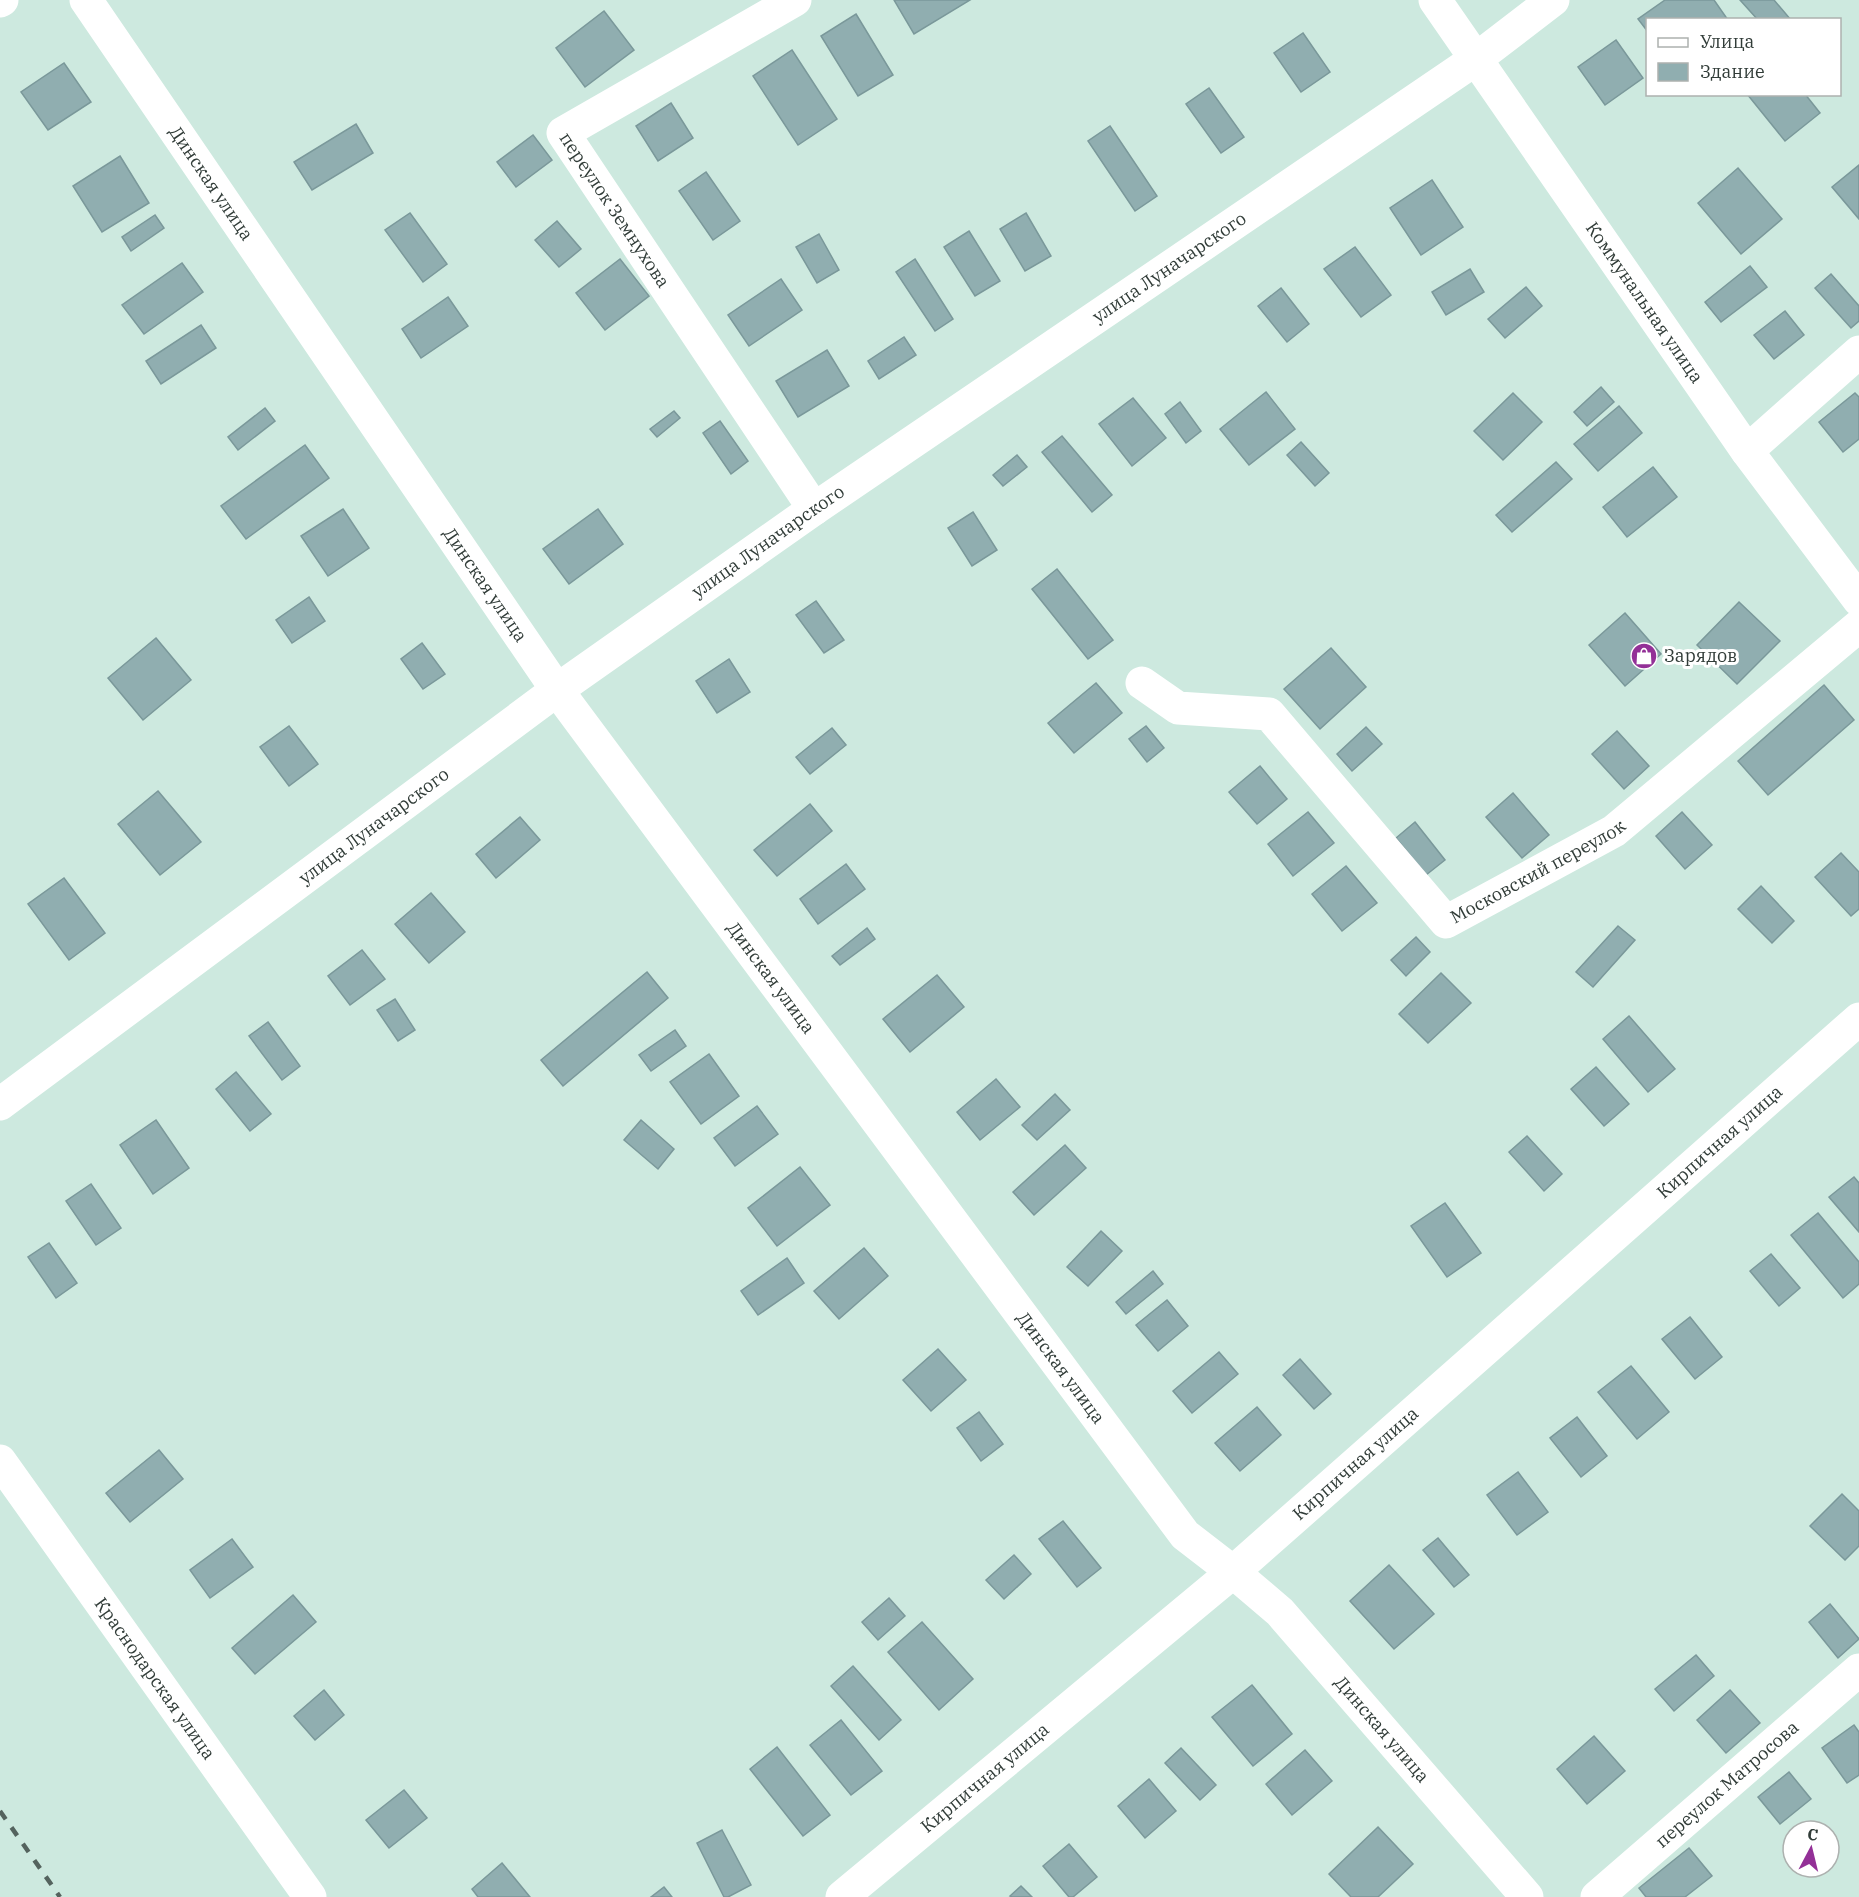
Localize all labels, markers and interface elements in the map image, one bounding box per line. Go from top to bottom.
legend [1646,18,1841,96]
text: Улица [1700,30,1755,53]
text: Здание [1700,60,1765,83]
street label: Динская улица [164,121,259,245]
street label: переулок Земнухова [555,127,675,292]
street label: улица Луначарского [1088,207,1251,328]
street label: Коммунальная улица [1581,217,1709,388]
street label: улица Луначарского [687,480,849,603]
street label: Динская улица [438,523,533,646]
shop icon: Зарядов [1629,641,1659,671]
place label: Зарядов [1664,644,1737,667]
street label: улица Луначарского [294,762,453,889]
street label: Московский переулок [1446,814,1631,928]
street label: Динская улица [722,917,820,1038]
street label: Кирпичная улица [1652,1080,1787,1203]
street label: Динская улица [1012,1307,1110,1428]
street label: Кирпичная улица [1288,1402,1423,1525]
street label: Краснодарская улица [90,1593,221,1764]
street label: Динская улица [1330,1671,1435,1787]
street label: переулок Матросова [1650,1715,1803,1852]
street label: Кирпичная улица [916,1718,1054,1838]
north arrow [1781,1819,1841,1879]
text: С [1806,1824,1819,1845]

